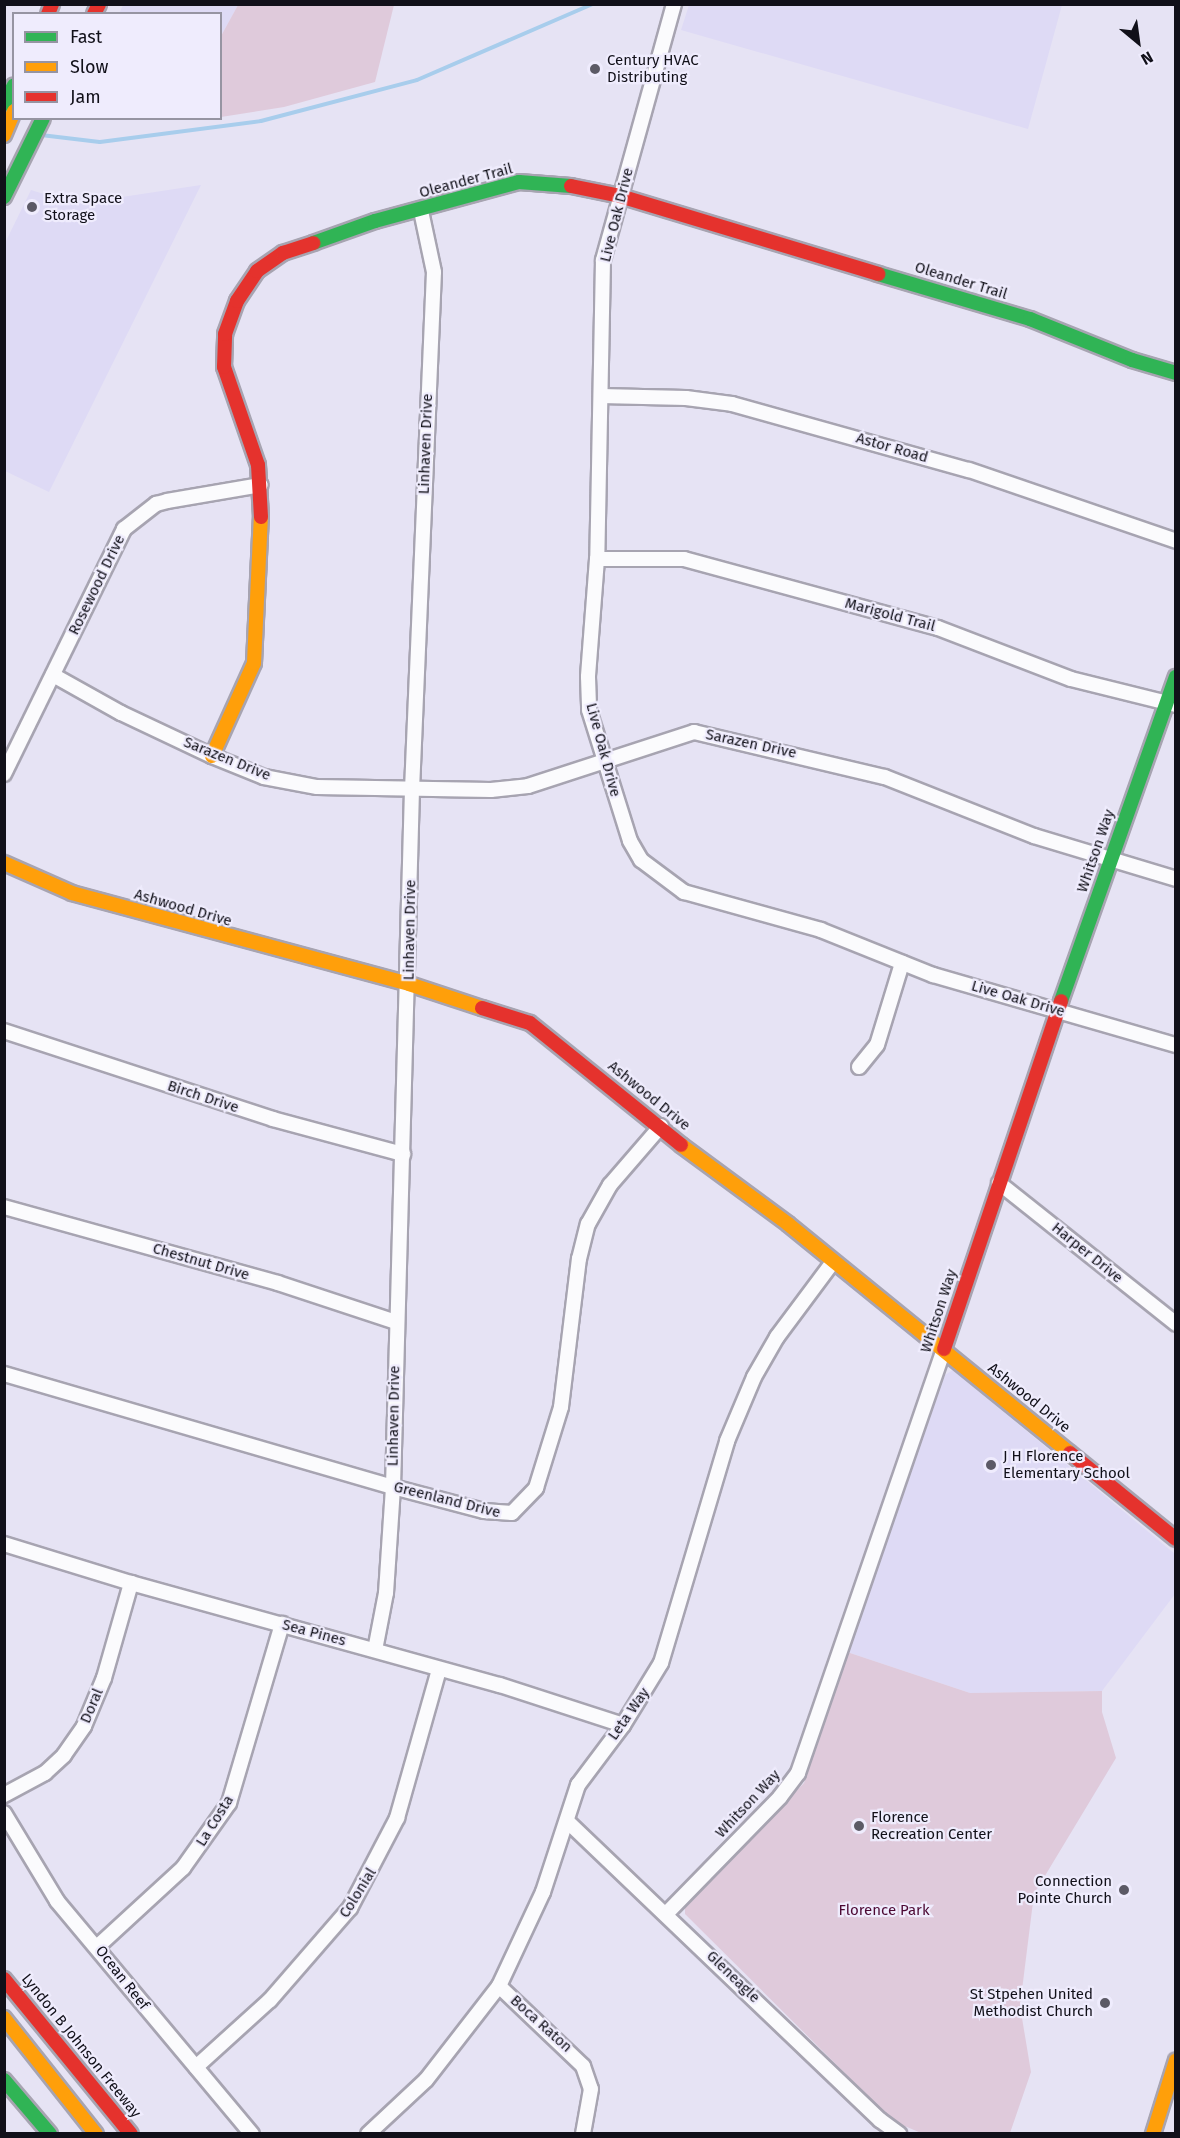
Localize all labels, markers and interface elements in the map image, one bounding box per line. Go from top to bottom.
legend [12,12,222,120]
north arrow [1108,12,1168,72]
text: Fast [70,26,102,48]
text: N [1138,47,1156,69]
place label: Century HVAC Distributing [607,51,699,86]
text: Slow [70,56,108,78]
marker: Century HVAC Distributing [588,62,602,76]
text: Jam [70,86,101,108]
street label: Oleander Trail [417,160,515,202]
street label: Live Oak Drive [597,166,637,264]
place label: Extra Space Storage [44,189,122,224]
marker: Extra Space Storage [25,200,39,214]
street label: Oleander Trail [912,258,1010,304]
street label: Linhaven Drive [415,393,437,495]
street label: Astor Road [854,429,930,467]
street label: Rosewood Drive [65,532,129,638]
street label: Marigold Trail [843,594,937,636]
street label: Live Oak Drive [582,701,624,799]
street label: Sarazen Drive [704,726,798,762]
street label: Sarazen Drive [181,733,273,785]
street label: Whitson Way [1073,807,1119,895]
street label: Linhaven Drive [400,880,420,980]
street label: Ashwood Drive [132,885,234,931]
street label: Live Oak Drive [969,977,1067,1021]
street label: Ashwood Drive [604,1057,694,1135]
street label: Birch Drive [165,1077,241,1117]
street label: Harper Drive [1048,1219,1126,1287]
street label: Chestnut Drive [151,1240,251,1284]
street label: Whitson Way [917,1267,961,1355]
street label: Ashwood Drive [984,1359,1074,1437]
street label: Linhaven Drive [384,1366,404,1466]
place label: J H Florence Elementary School [1003,1447,1130,1482]
marker: J H Florence Elementary School [984,1458,998,1472]
street label: Greenland Drive [392,1478,502,1522]
street label: Sea Pines [280,1616,348,1650]
street label: Leta Way [604,1684,654,1744]
street label: Doral [77,1686,107,1726]
street label: Whitson Way [712,1766,784,1842]
street label: La Costa [192,1792,238,1850]
place label: Florence Recreation Center [871,1808,992,1843]
marker: Florence Recreation Center [852,1819,866,1833]
street label: Colonial [336,1865,380,1921]
place label: Connection Pointe Church [1018,1872,1112,1907]
marker: Connection Pointe Church [1117,1883,1131,1897]
park label: Florence Park [838,1902,930,1920]
street label: Ocean Reef [91,1942,153,2014]
street label: Gleneagle [703,1947,763,2007]
street label: Lyndon B Johnson Freeway [17,1970,145,2122]
place label: St Stpehen United Methodist Church [970,1985,1093,2020]
street label: Boca Raton [506,1992,576,2056]
marker: St Stpehen United Methodist Church [1098,1996,1112,2010]

